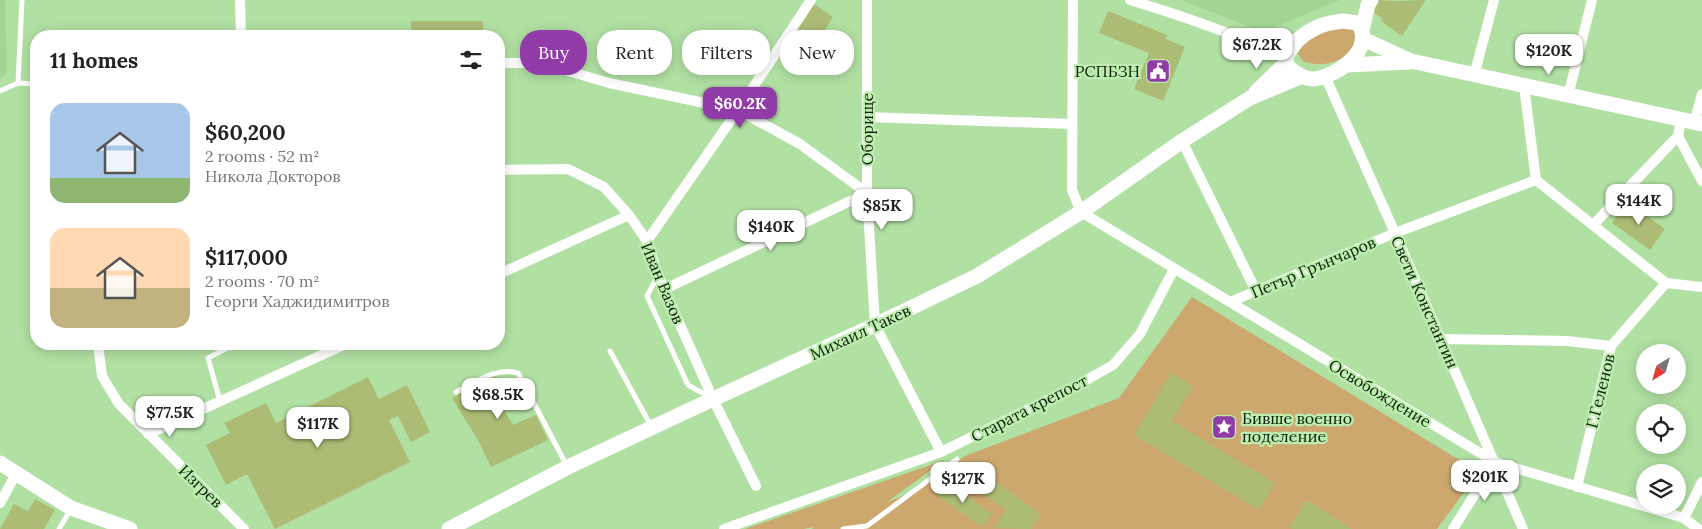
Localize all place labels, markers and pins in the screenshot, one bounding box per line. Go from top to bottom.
pin: $67.2K [1216,28,1298,70]
pin: $120K [1514,34,1584,76]
public building icon: РСПБЗН [1145,58,1171,84]
place label: РСПБЗН [1075,61,1140,81]
pin: $60.2K [699,86,781,129]
pin: $144K [1604,184,1674,226]
pin: $85K [852,188,912,231]
pin: $140K [736,210,806,252]
pin: $68.5K [457,378,539,420]
pin: $77.5K [129,396,211,438]
pin: $117K [283,406,353,449]
place label: Бивше военно поделение [1242,408,1352,446]
place icon: Бивше военно поделение [1211,414,1237,440]
pin: $201K [1450,460,1520,502]
pin: $127K [928,462,998,504]

